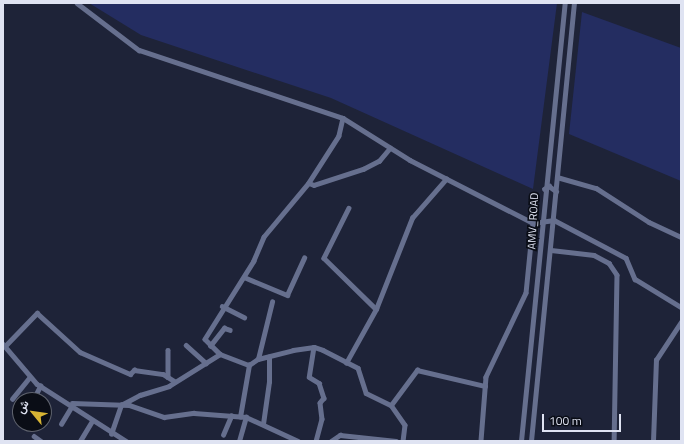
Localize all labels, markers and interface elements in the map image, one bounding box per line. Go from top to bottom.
street label: AMV_ROAD [525,192,541,250]
north arrow [12,392,52,432]
text: ش [12,397,33,416]
scale bar [544,406,623,432]
text: 100 m [549,411,582,430]

